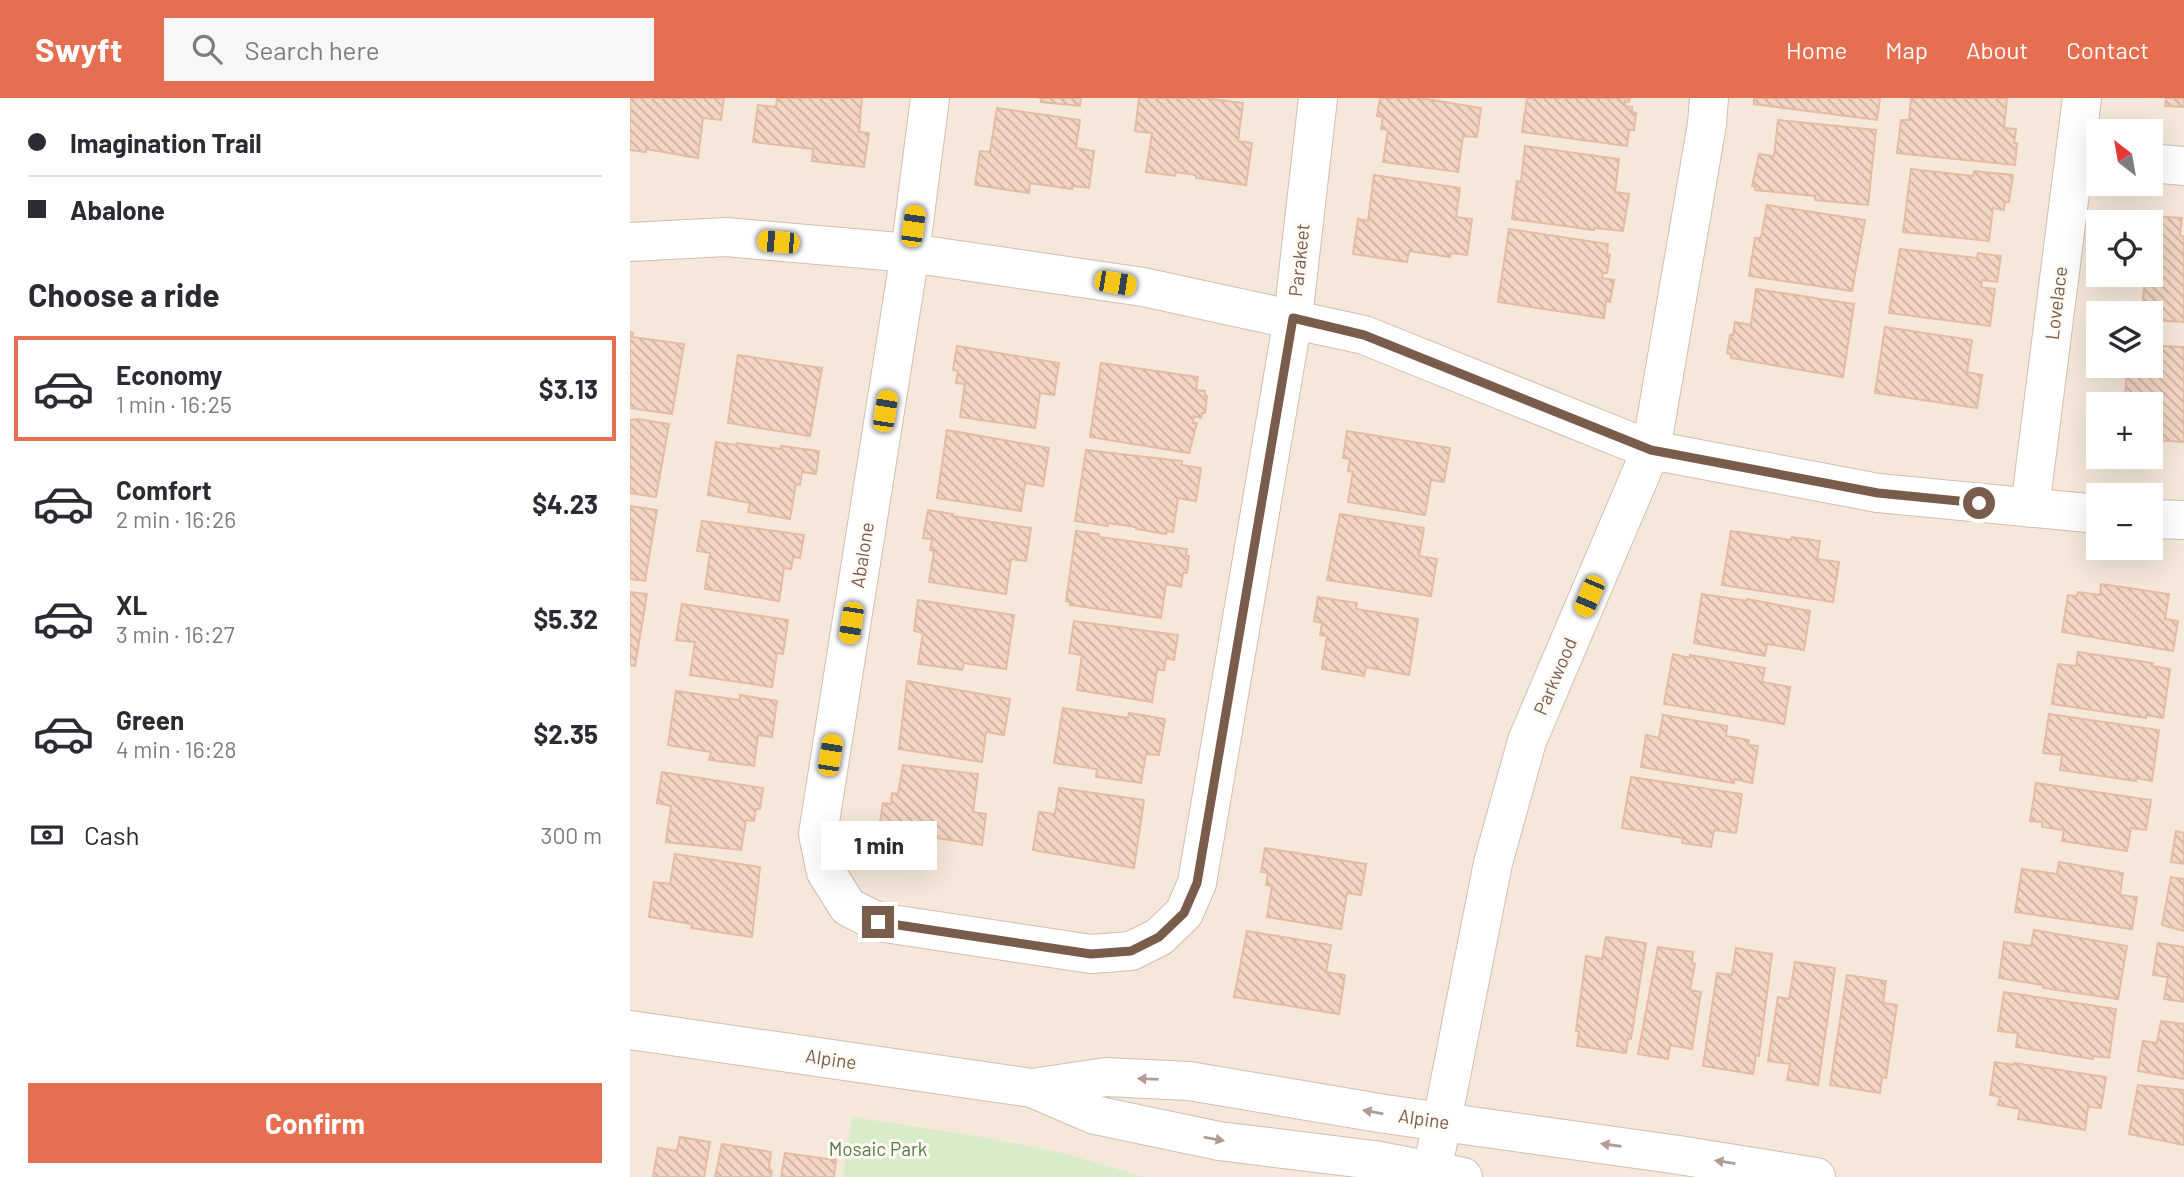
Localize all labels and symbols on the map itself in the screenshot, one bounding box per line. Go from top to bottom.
north arrow [2086,119,2163,196]
car [900,204,927,248]
street label: Parakeet [1283,222,1314,298]
car [757,230,800,254]
street label: Lovelace [2040,265,2071,341]
car [1093,269,1138,297]
car [872,389,899,433]
route start [1963,487,1995,519]
street label: Abalone [845,520,878,590]
car [1572,573,1607,619]
car [838,601,865,645]
street label: Parkwood [1528,634,1581,718]
car [817,733,844,777]
callout: 1 min [820,820,936,870]
route end [862,906,894,938]
street label: Alpine [804,1044,858,1073]
one-way arrow [1137,1073,1159,1085]
street label: Alpine [1397,1104,1451,1133]
one-way arrow [1362,1106,1384,1117]
one-way arrow [1203,1134,1225,1145]
park label: Mosaic Park [829,1137,927,1160]
one-way arrow [1600,1140,1622,1151]
one-way arrow [1714,1156,1736,1167]

